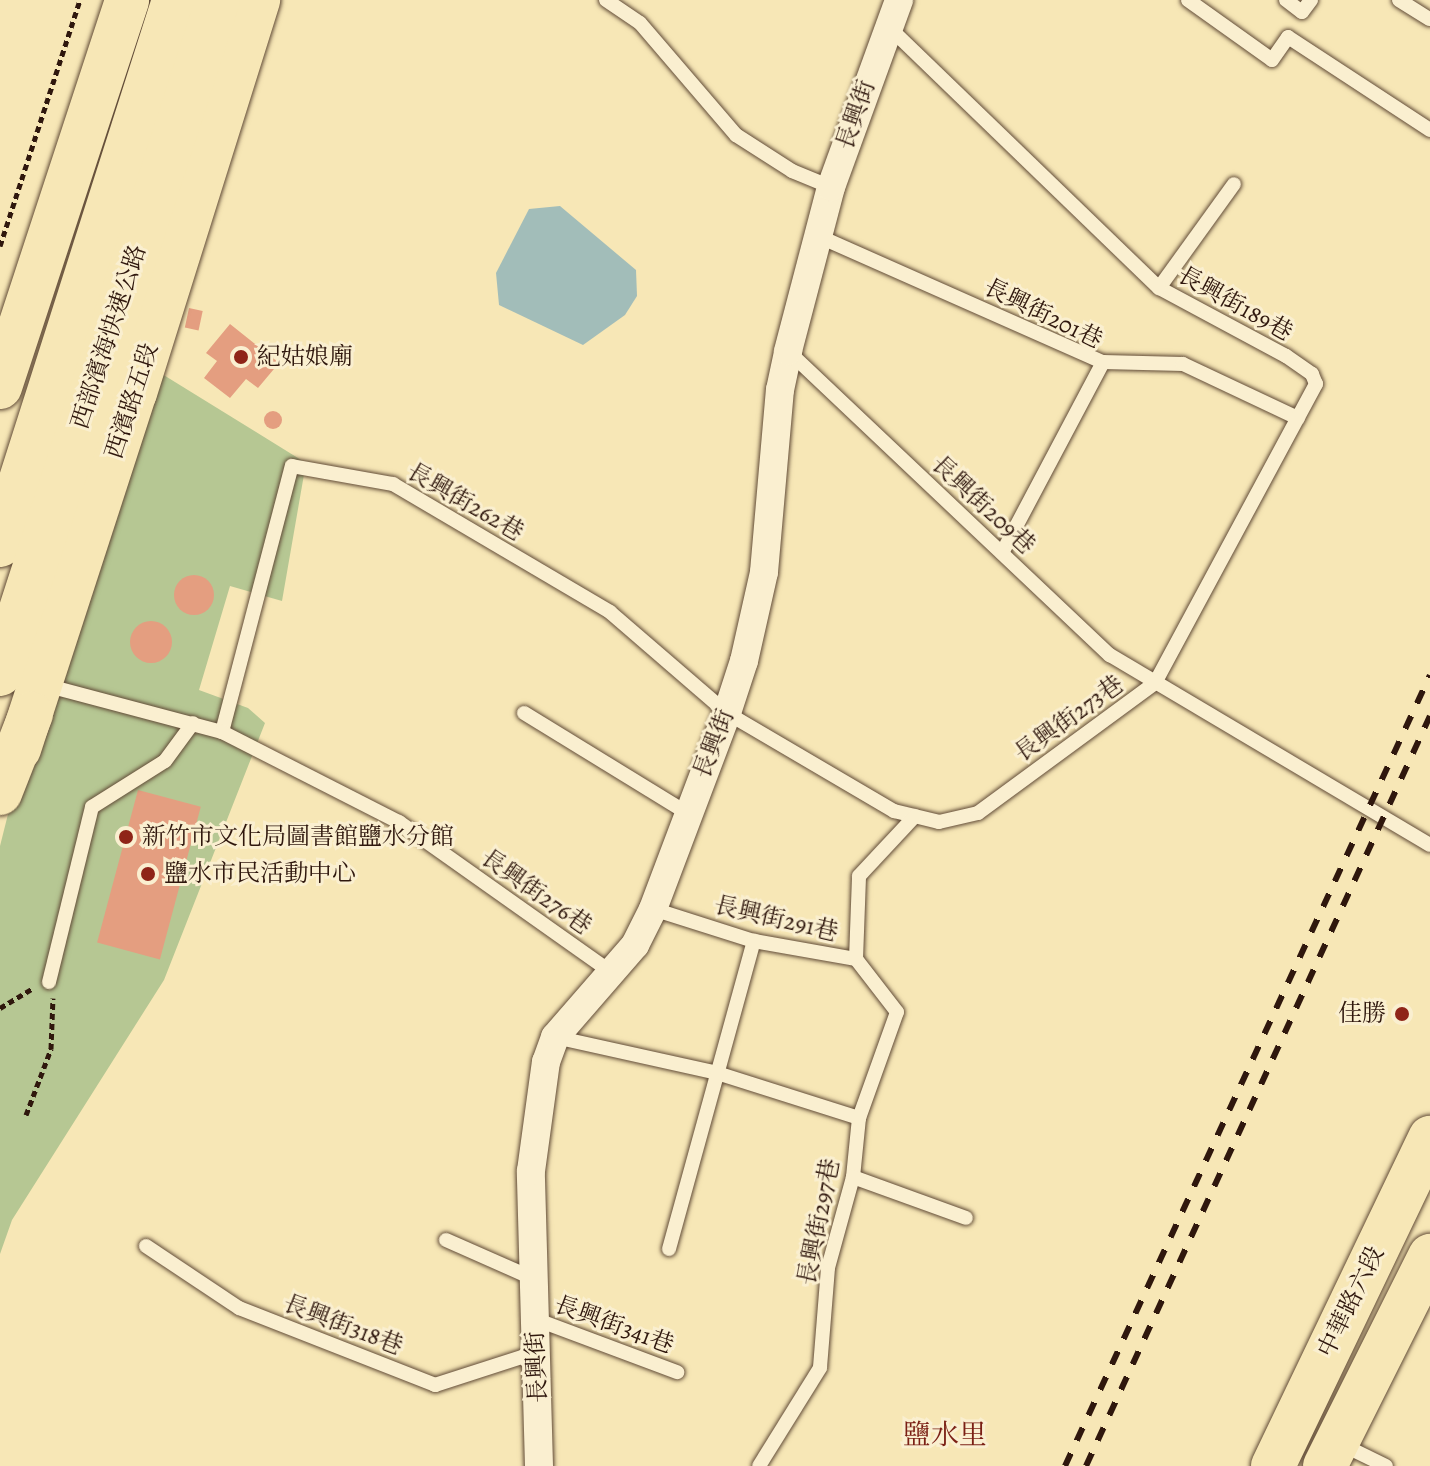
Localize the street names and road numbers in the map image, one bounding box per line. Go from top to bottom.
street label: 長興街 [831,76,881,154]
street label: 西部濱海快速公路 [66,241,152,433]
street label: 長興街189巷 [1173,261,1297,347]
street label: 長興街201巷 [979,273,1107,355]
street label: 西濱路五段 [100,339,164,463]
street label: 長興街209巷 [925,450,1041,560]
street label: 長興街262巷 [402,457,528,547]
street label: 長興街273巷 [1009,670,1129,768]
street label: 長興街 [688,705,740,783]
street label: 長興街276巷 [475,843,597,941]
street label: 長興街291巷 [711,891,841,947]
street label: 長興街297巷 [793,1156,845,1288]
street label: 中華路六段 [1312,1242,1390,1362]
street label: 長興街318巷 [279,1289,407,1361]
street label: 長興街341巷 [550,1290,678,1360]
street label: 長興街 [521,1330,553,1404]

